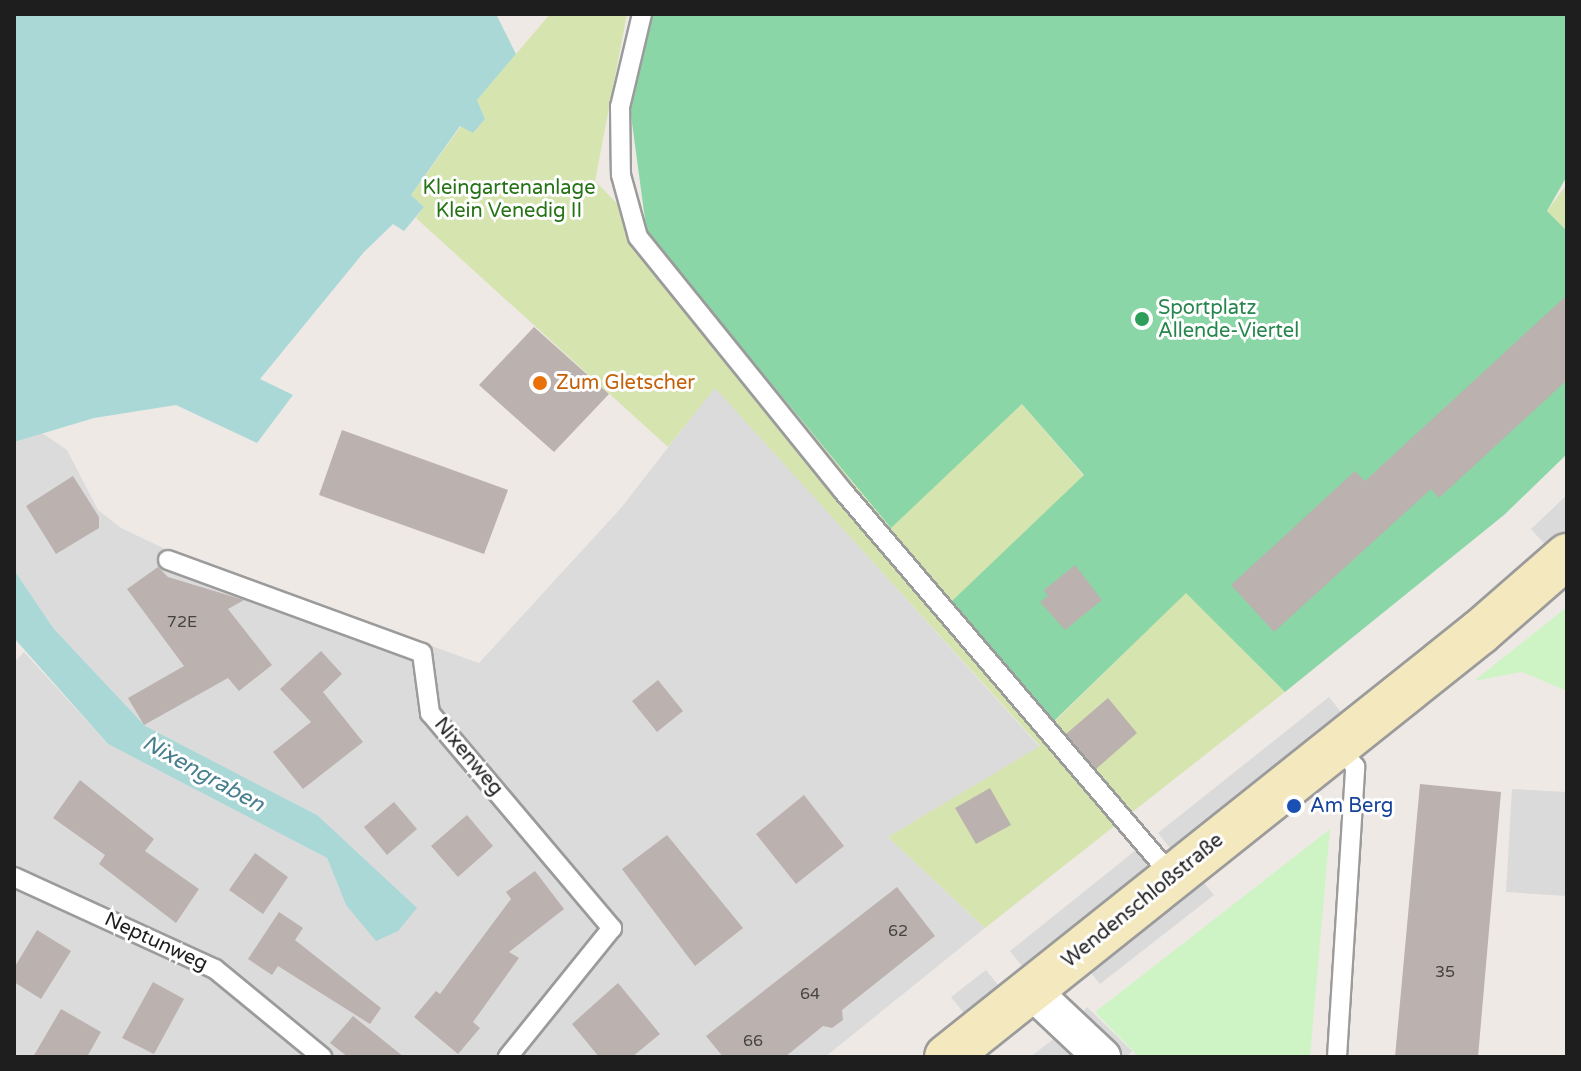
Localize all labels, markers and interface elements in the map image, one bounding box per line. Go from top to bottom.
park label: Kleingartenanlage Klein Venedig II [423,177,595,224]
place label: Sportplatz Allende-Viertel [1158,296,1299,343]
marker: Sportplatz Allende-Viertel [1133,310,1151,328]
place label: Zum Gletscher [556,371,695,395]
marker: Zum Gletscher [531,374,549,392]
house number: 72E [167,612,197,632]
street label: Nixenweg [428,713,508,801]
water label: Nixengraben [138,730,268,818]
place label: Am Berg [1310,794,1393,818]
marker: Am Berg [1285,797,1303,815]
street label: Wendenschloßstraße [1058,829,1228,973]
street label: Neptunweg [101,908,211,976]
house number: 62 [888,921,908,941]
house number: 35 [1435,962,1455,982]
house number: 64 [800,984,820,1004]
house number: 66 [743,1031,763,1051]

